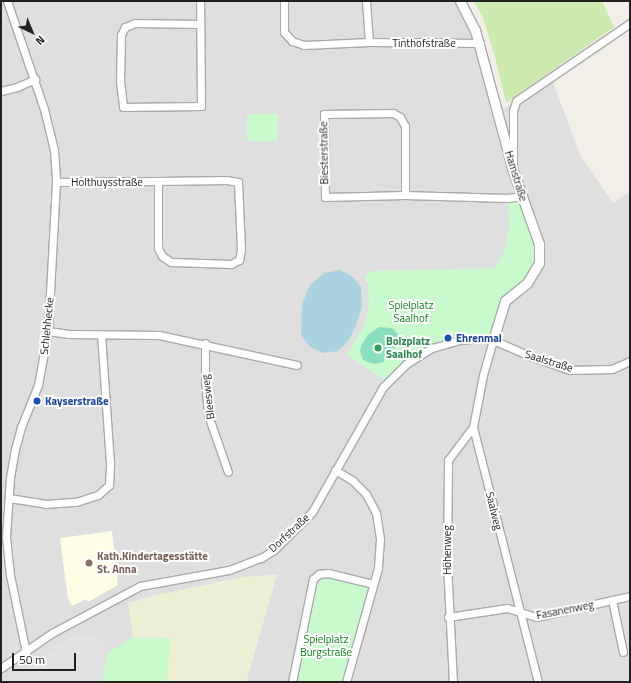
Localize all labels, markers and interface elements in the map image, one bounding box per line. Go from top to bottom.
north arrow [12,12,52,52]
text: N [32,32,49,49]
street label: Tinthofstraße [392,36,456,50]
street label: Biesterstraße [317,121,331,185]
street label: Hamstraße [502,149,530,203]
street label: Holthuysstraße [71,175,143,189]
street label: Schlehhecke [37,297,57,355]
park label: Spielplatz Saalhof [389,299,433,325]
place label: Ehrenmal [456,331,502,345]
marker: Ehrenmal [443,333,453,343]
place label: Bolzplatz Saalhof [386,335,430,361]
marker: Bolzplatz Saalhof [373,343,383,353]
street label: Saalstraße [523,347,575,375]
street label: Bleesweg [199,374,217,420]
place label: Kayserstraße [45,394,109,408]
marker: Kayserstraße [32,396,42,406]
street label: Saalweg [483,490,505,532]
street label: Dorfstraße [266,511,312,555]
street label: Höhenweg [440,525,454,575]
place label: Kath.Kindertagesstätte St. Anna [97,550,208,576]
marker: Kath.Kindertagesstätte St. Anna [84,558,94,568]
street label: Fasanenweg [535,598,595,622]
park label: Spielplatz Burgstraße [300,633,352,659]
scale bar [14,645,78,671]
text: 50 m [19,650,45,669]

